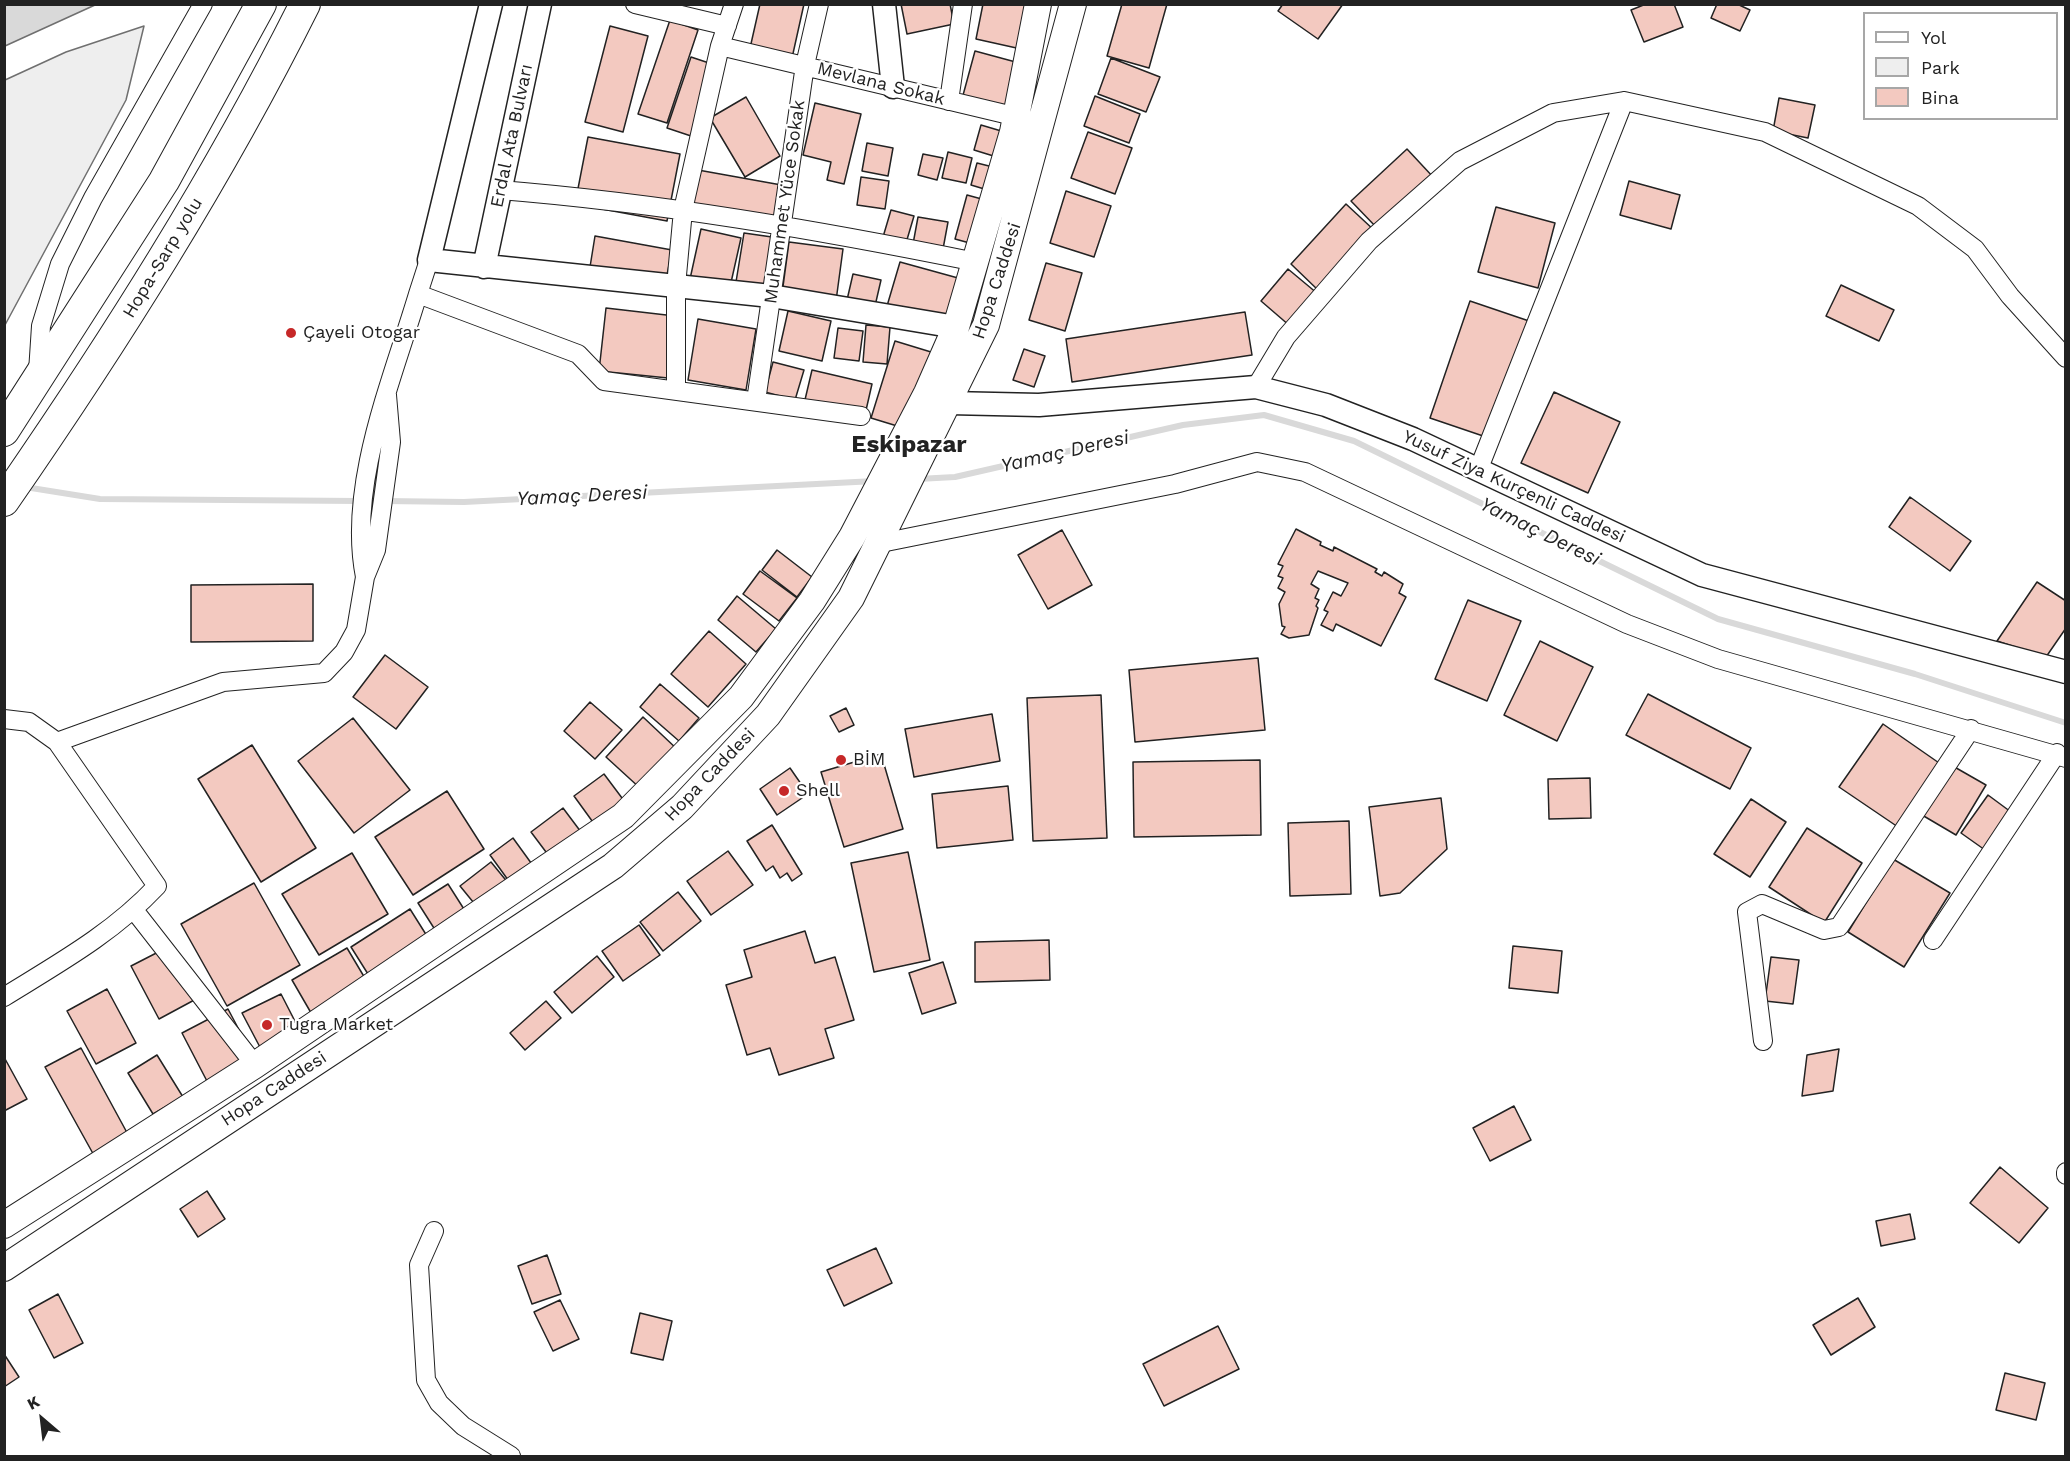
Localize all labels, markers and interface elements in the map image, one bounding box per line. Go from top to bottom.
legend [1863,12,2058,120]
text: Yol [1921,27,1946,48]
text: Park [1921,57,1960,78]
street label: Mevlana Sokak [815,58,947,110]
street label: Erdal Ata Bulvarı [486,62,538,210]
text: Bina [1921,87,1959,108]
street label: Muhammet Yüce Sokak [760,99,810,305]
street label: Hopa-Sarp yolu [119,194,207,322]
street label: Hopa Caddesi [968,220,1026,342]
place label: Çayeli Otogar [303,322,420,344]
marker: Çayeli Otogar [284,326,298,340]
water label: Yamaç Deresi [999,426,1131,478]
street label: Yusuf Ziya Kurçenli Caddesi [1399,426,1629,548]
district label: Eskipazar [851,431,967,459]
water label: Yamaç Deresi [516,481,648,511]
water label: Yamaç Deresi [1476,493,1604,571]
street label: Hopa Caddesi [660,724,760,826]
place label: BİM [853,749,885,771]
marker: BİM [834,753,848,767]
place label: Shell [796,780,840,802]
marker: Shell [777,784,791,798]
place label: Tugra Market [279,1014,393,1036]
marker: Tugra Market [260,1018,274,1032]
street label: Hopa Caddesi [217,1047,331,1131]
north arrow [12,1389,72,1449]
text: K [24,1392,43,1414]

